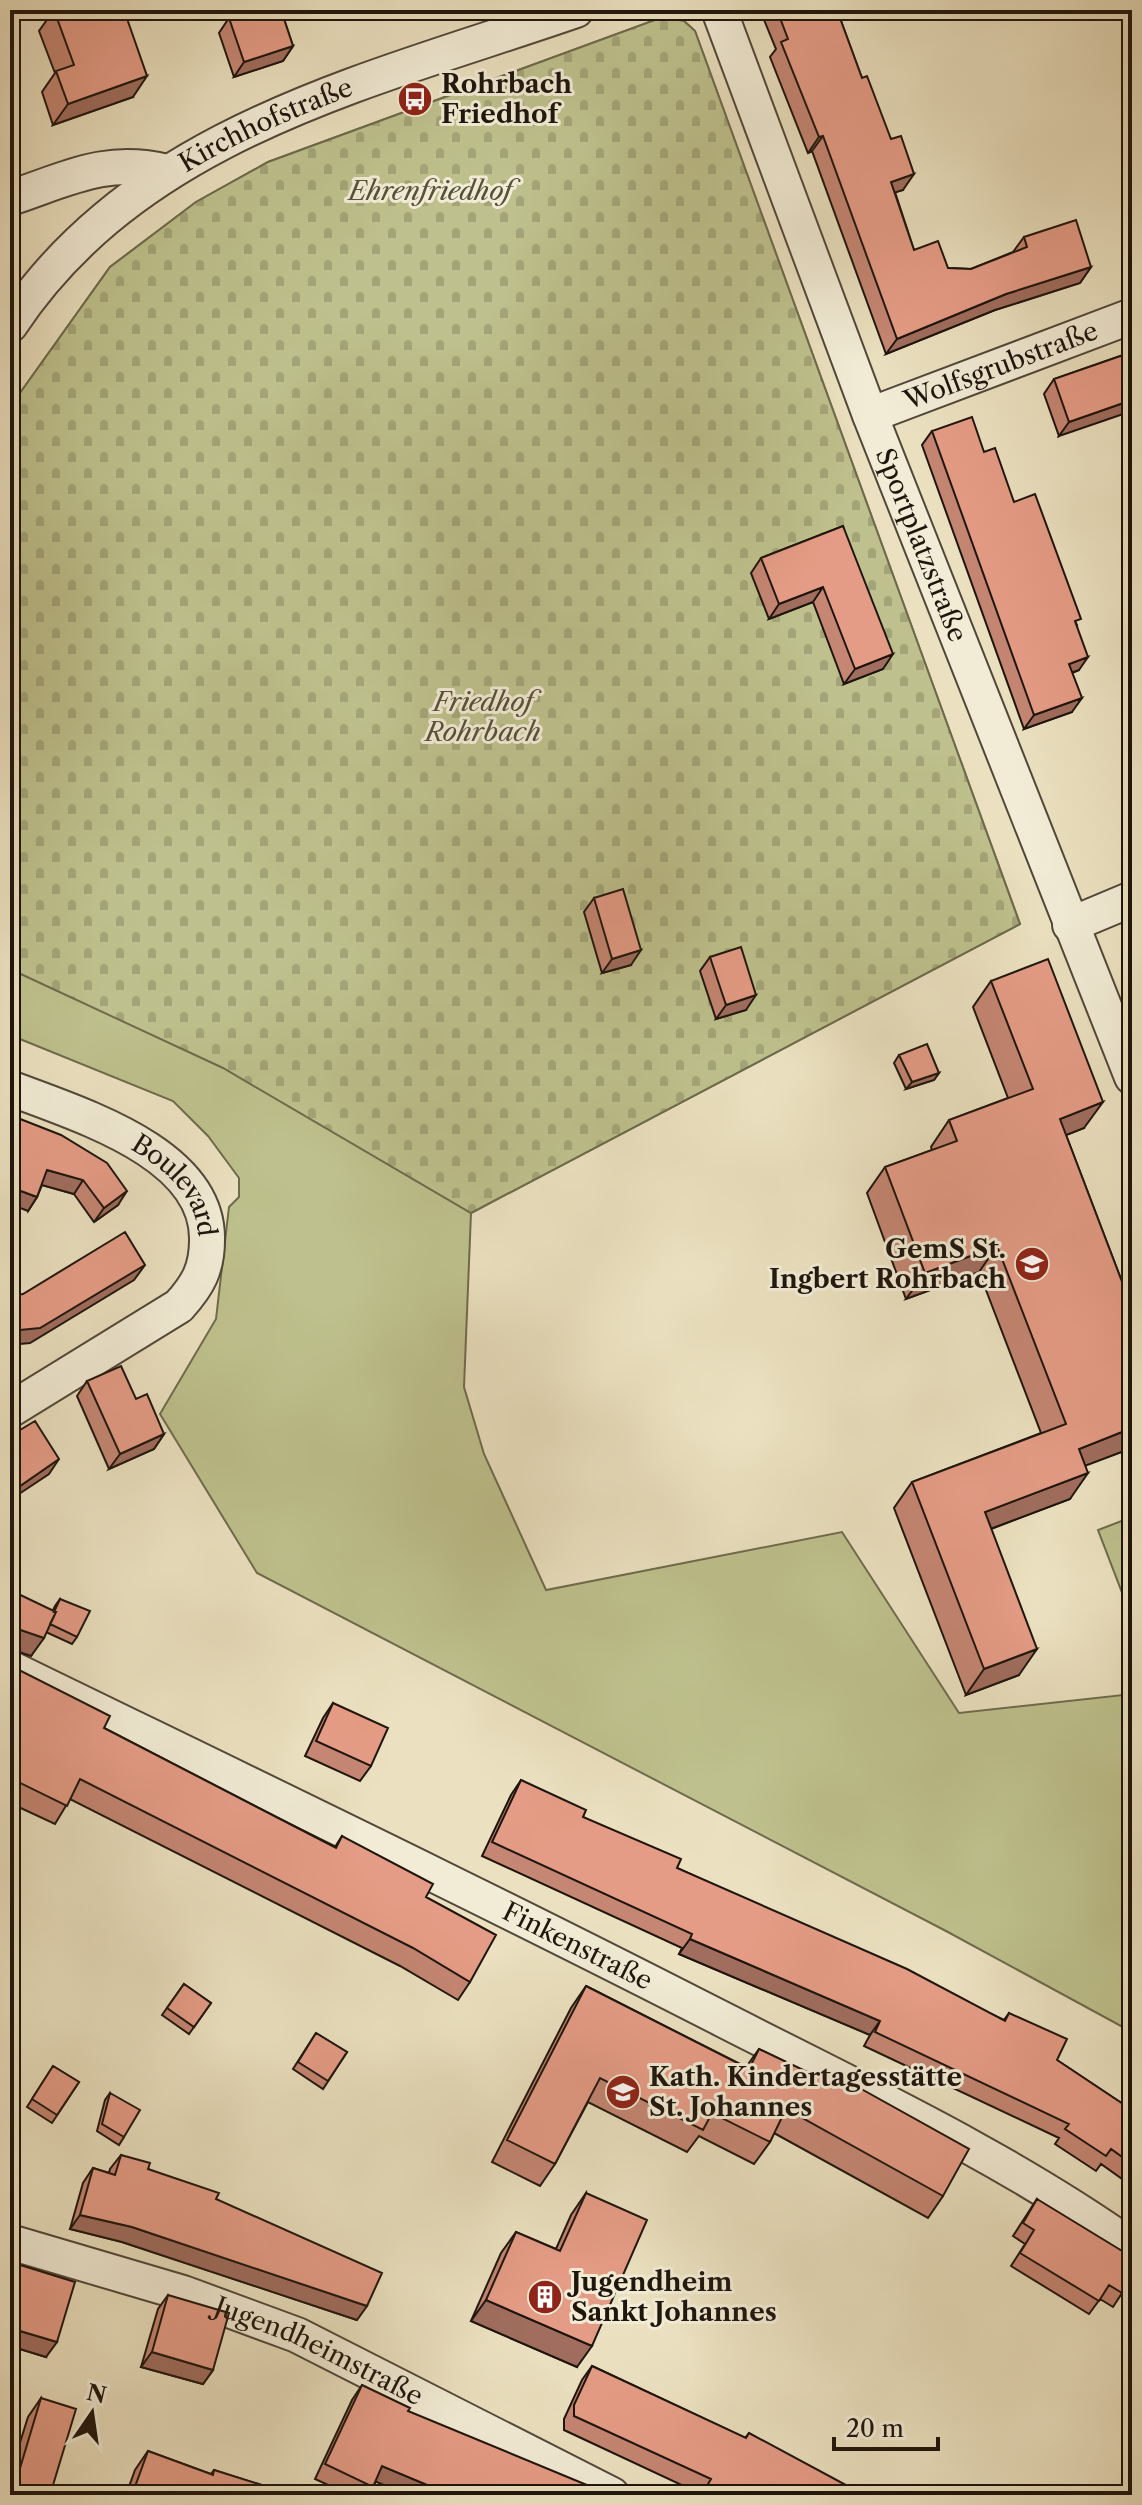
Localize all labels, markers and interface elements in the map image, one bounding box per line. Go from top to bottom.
place label: Rohrbach Friedhof [441,68,572,130]
street label: Kirchhofstraße [173,71,357,179]
bus stop icon: Rohrbach Friedhof [396,80,434,118]
park label: Ehrenfriedhof [346,175,521,207]
street label: Wolfsgrubstraße [899,314,1102,417]
street label: Sportplatzstraße [869,444,974,646]
park label: Friedhof Rohrbach [423,686,543,748]
street label: Boulevard [126,1127,223,1238]
place label: GemS St. Ingbert Rohrbach [769,1233,1006,1295]
school or university icon: GemS St. Ingbert Rohrbach [1013,1245,1051,1283]
street label: Finkenstraße [497,1895,658,1997]
place label: Kath. Kindertagesstätte St. Johannes [649,2061,962,2123]
school or university icon: Kath. Kindertagesstätte St. Johannes [604,2073,642,2111]
place label: Jugendheim Sankt Johannes [567,2266,777,2328]
building icon: Jugendheim Sankt Johannes [526,2278,564,2316]
street label: Jugendheimstraße [206,2289,428,2412]
north arrow [52,2373,132,2453]
text: N [84,2379,109,2409]
scale bar [834,2401,938,2451]
text: 20 m [846,2414,904,2443]

